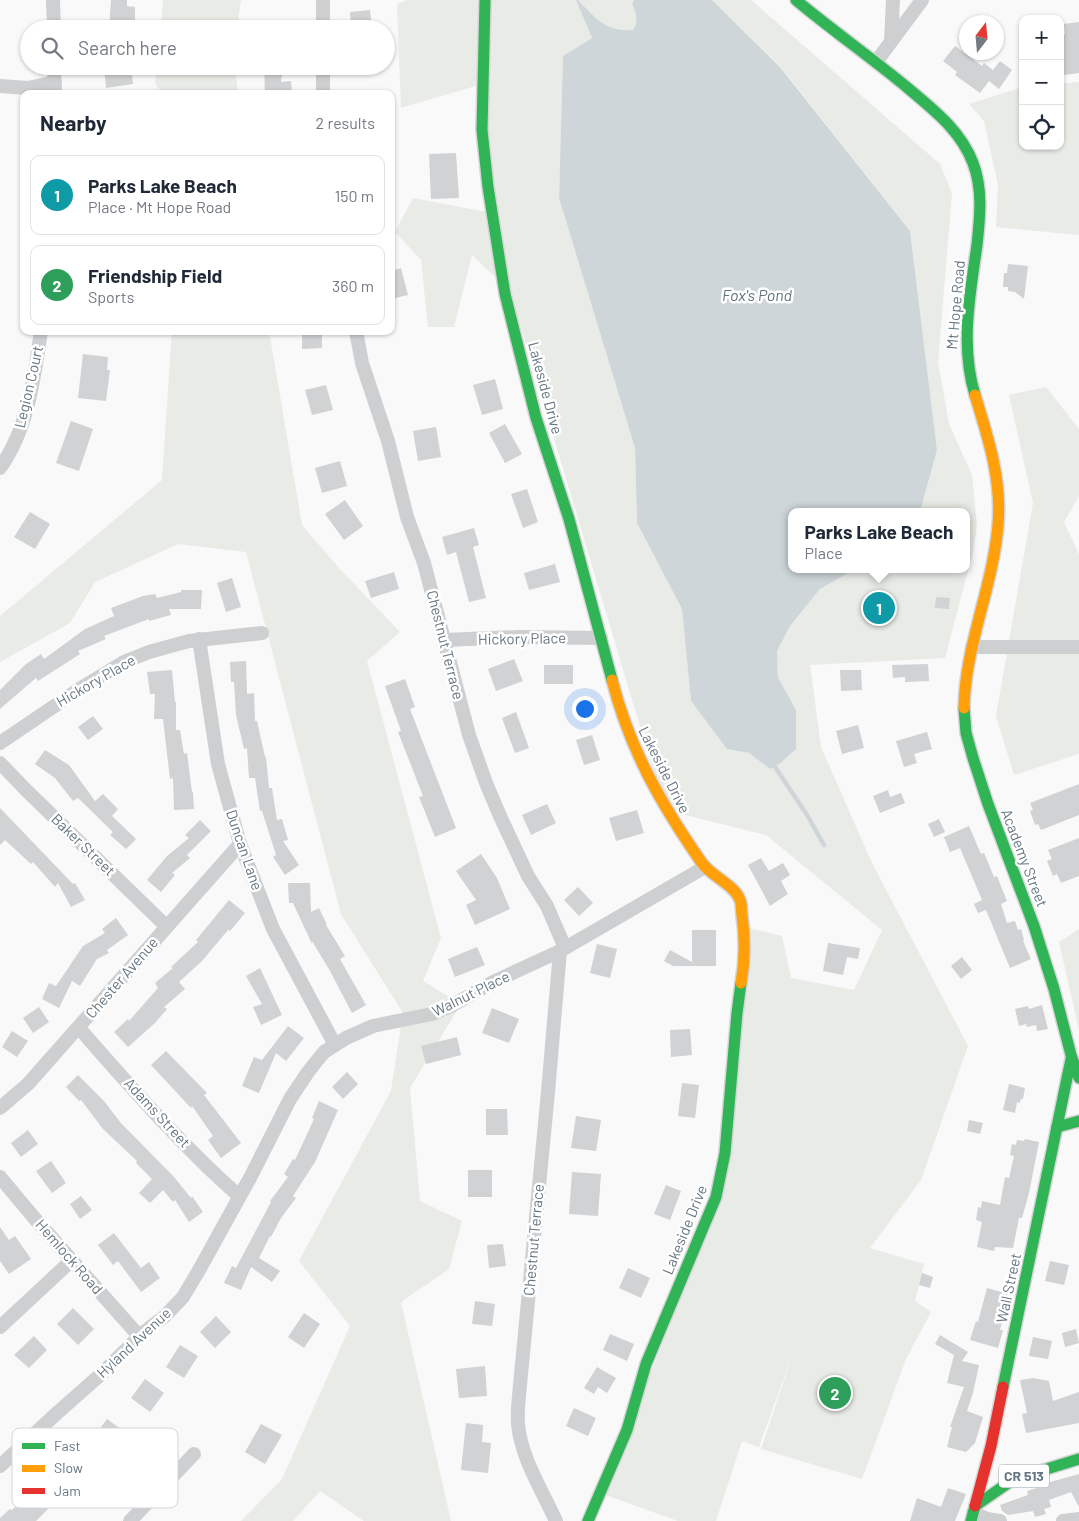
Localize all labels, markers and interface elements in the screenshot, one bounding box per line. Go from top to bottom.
north arrow [959,15,1004,60]
map controls [1019,15,1064,150]
button: + [1019,15,1064,60]
search box [20,20,395,75]
icon: search [38,34,66,62]
text: Search here [78,36,177,59]
button: − [1019,60,1064,105]
button: locate [1019,105,1064,150]
text: Nearby [40,110,106,135]
text: 2 results [316,113,375,132]
text: Parks Lake Beach [88,174,237,197]
text: 1 [54,186,60,205]
text: 150 m [335,186,374,205]
text: Place · Mt Hope Road [88,197,231,216]
street label: Mt Hope Road [942,260,968,350]
text: Friendship Field [88,264,222,287]
text: 2 [53,276,61,295]
text: 360 m [332,276,374,295]
water label: Fox's Pond [722,285,793,304]
text: Sports [88,287,134,306]
street label: Lakeside Drive [525,340,567,436]
street label: Legion Court [10,344,46,430]
popup [788,508,970,573]
text: Parks Lake Beach [805,520,953,543]
text: Place [805,543,843,562]
street label: Chestnut Terrace [424,588,468,701]
pin: 1 [863,589,895,627]
street label: Hickory Place [478,628,566,648]
street label: Hickory Place [53,650,138,710]
your location [572,696,598,722]
street label: Lakeside Drive [635,723,694,816]
street label: Academy Street [998,806,1052,909]
street label: Duncan Lane [223,807,267,892]
street label: Baker Street [48,809,119,879]
street label: Chester Avenue [81,933,161,1022]
street label: Walnut Place [429,967,512,1020]
street label: Adams Street [121,1074,194,1151]
street label: Lakeside Drive [658,1182,710,1277]
street label: Chestnut Terrace [519,1183,547,1296]
street label: Hemlock Road [32,1215,107,1297]
street label: Wall Street [992,1251,1024,1324]
street label: Hyland Avenue [93,1303,174,1381]
pin: 2 [819,1374,851,1412]
legend [12,1428,178,1508]
text: Fast [54,1437,80,1454]
text: Slow [54,1459,83,1476]
road number: CR 513 [999,1464,1049,1488]
text: Jam [54,1482,81,1499]

